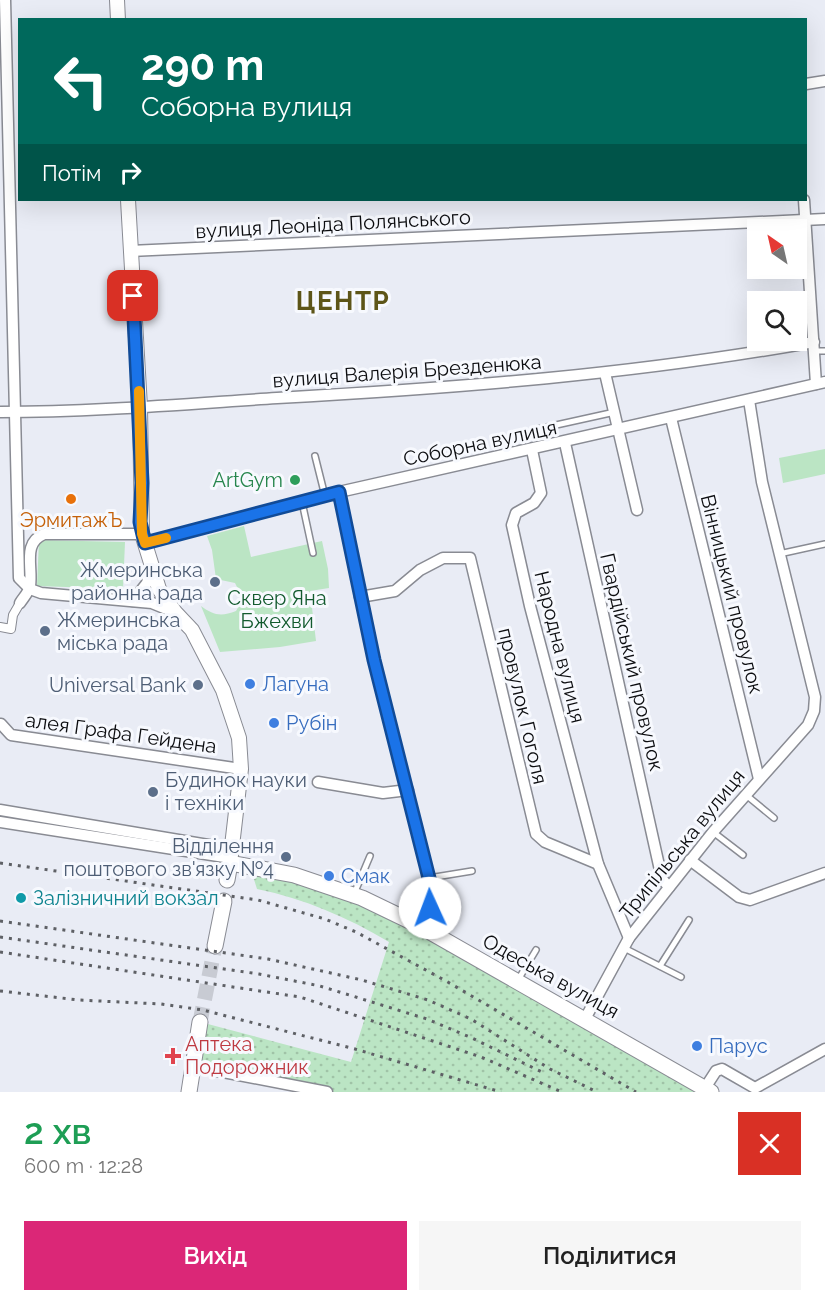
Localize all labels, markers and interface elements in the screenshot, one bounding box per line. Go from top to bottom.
text: 290 m [141,41,264,90]
icon: left [42,42,120,120]
text: Соборна вулиця [141,91,352,122]
icon: right [114,156,147,189]
text: Потім [42,160,102,186]
street label: вулиця Леоніда Полянського [195,205,471,243]
north arrow [747,219,807,279]
map controls [747,219,807,351]
pin [107,270,158,321]
icon: arrive [116,279,149,312]
district label: ЦЕНТР [296,286,390,316]
button: search [747,291,807,351]
street label: вулиця Валерія Брезденюка [272,350,542,392]
street label: Соборна вулиця [401,415,559,471]
place label: ArtGym [213,468,283,492]
marker: ArtGym [288,473,302,487]
marker: ЭрмитажЪ [64,492,78,506]
street label: Вінницький провулок [696,492,768,696]
place label: ЭрмитажЪ [19,508,123,532]
street label: Гвардійський провулок [595,551,669,773]
place label: Жмеринська районна рада [71,558,203,605]
street label: Народна вулиця [530,569,590,725]
marker: Жмеринська районна рада [208,575,222,589]
park label: Сквер Яна Бжехви [227,586,327,633]
place label: Жмеринська міська рада [57,608,180,655]
marker: Жмеринська міська рада [38,624,52,638]
street label: провулок Гоголя [493,625,553,787]
place label: Лагуна [262,672,329,696]
place label: Universal Bank [49,673,186,697]
marker: Лагуна [243,677,257,691]
marker: Universal Bank [191,678,205,692]
street label: алея Графа Гейдена [24,708,218,758]
place label: Рубін [286,711,337,735]
marker: Рубін [267,716,281,730]
street label: Трипільська вулиця [614,764,750,924]
place label: Будинок науки і техніки [165,768,307,815]
marker: Будинок науки і техніки [146,785,160,799]
place label: Відділення поштового зв'язку №4 [64,834,274,881]
marker: Відділення поштового зв'язку №4 [279,850,293,864]
place label: Смак [341,864,390,888]
marker: Смак [322,869,336,883]
position arrow [398,876,462,940]
place label: Залізничний вокзал [33,886,219,910]
marker: Залізничний вокзал [14,891,28,905]
street label: Одеська вулиця [479,929,623,1023]
place label: Аптека Подорожник [185,1032,309,1079]
place label: Парус [709,1034,768,1058]
marker: Парус [690,1039,704,1053]
marker: Аптека Подорожник [166,1049,180,1063]
text: 2 хв [24,1110,91,1152]
button: close [738,1112,801,1175]
text: 600 m · 12:28 [24,1154,143,1178]
button: Вихід [24,1221,407,1290]
button: Поділитися [419,1221,801,1290]

